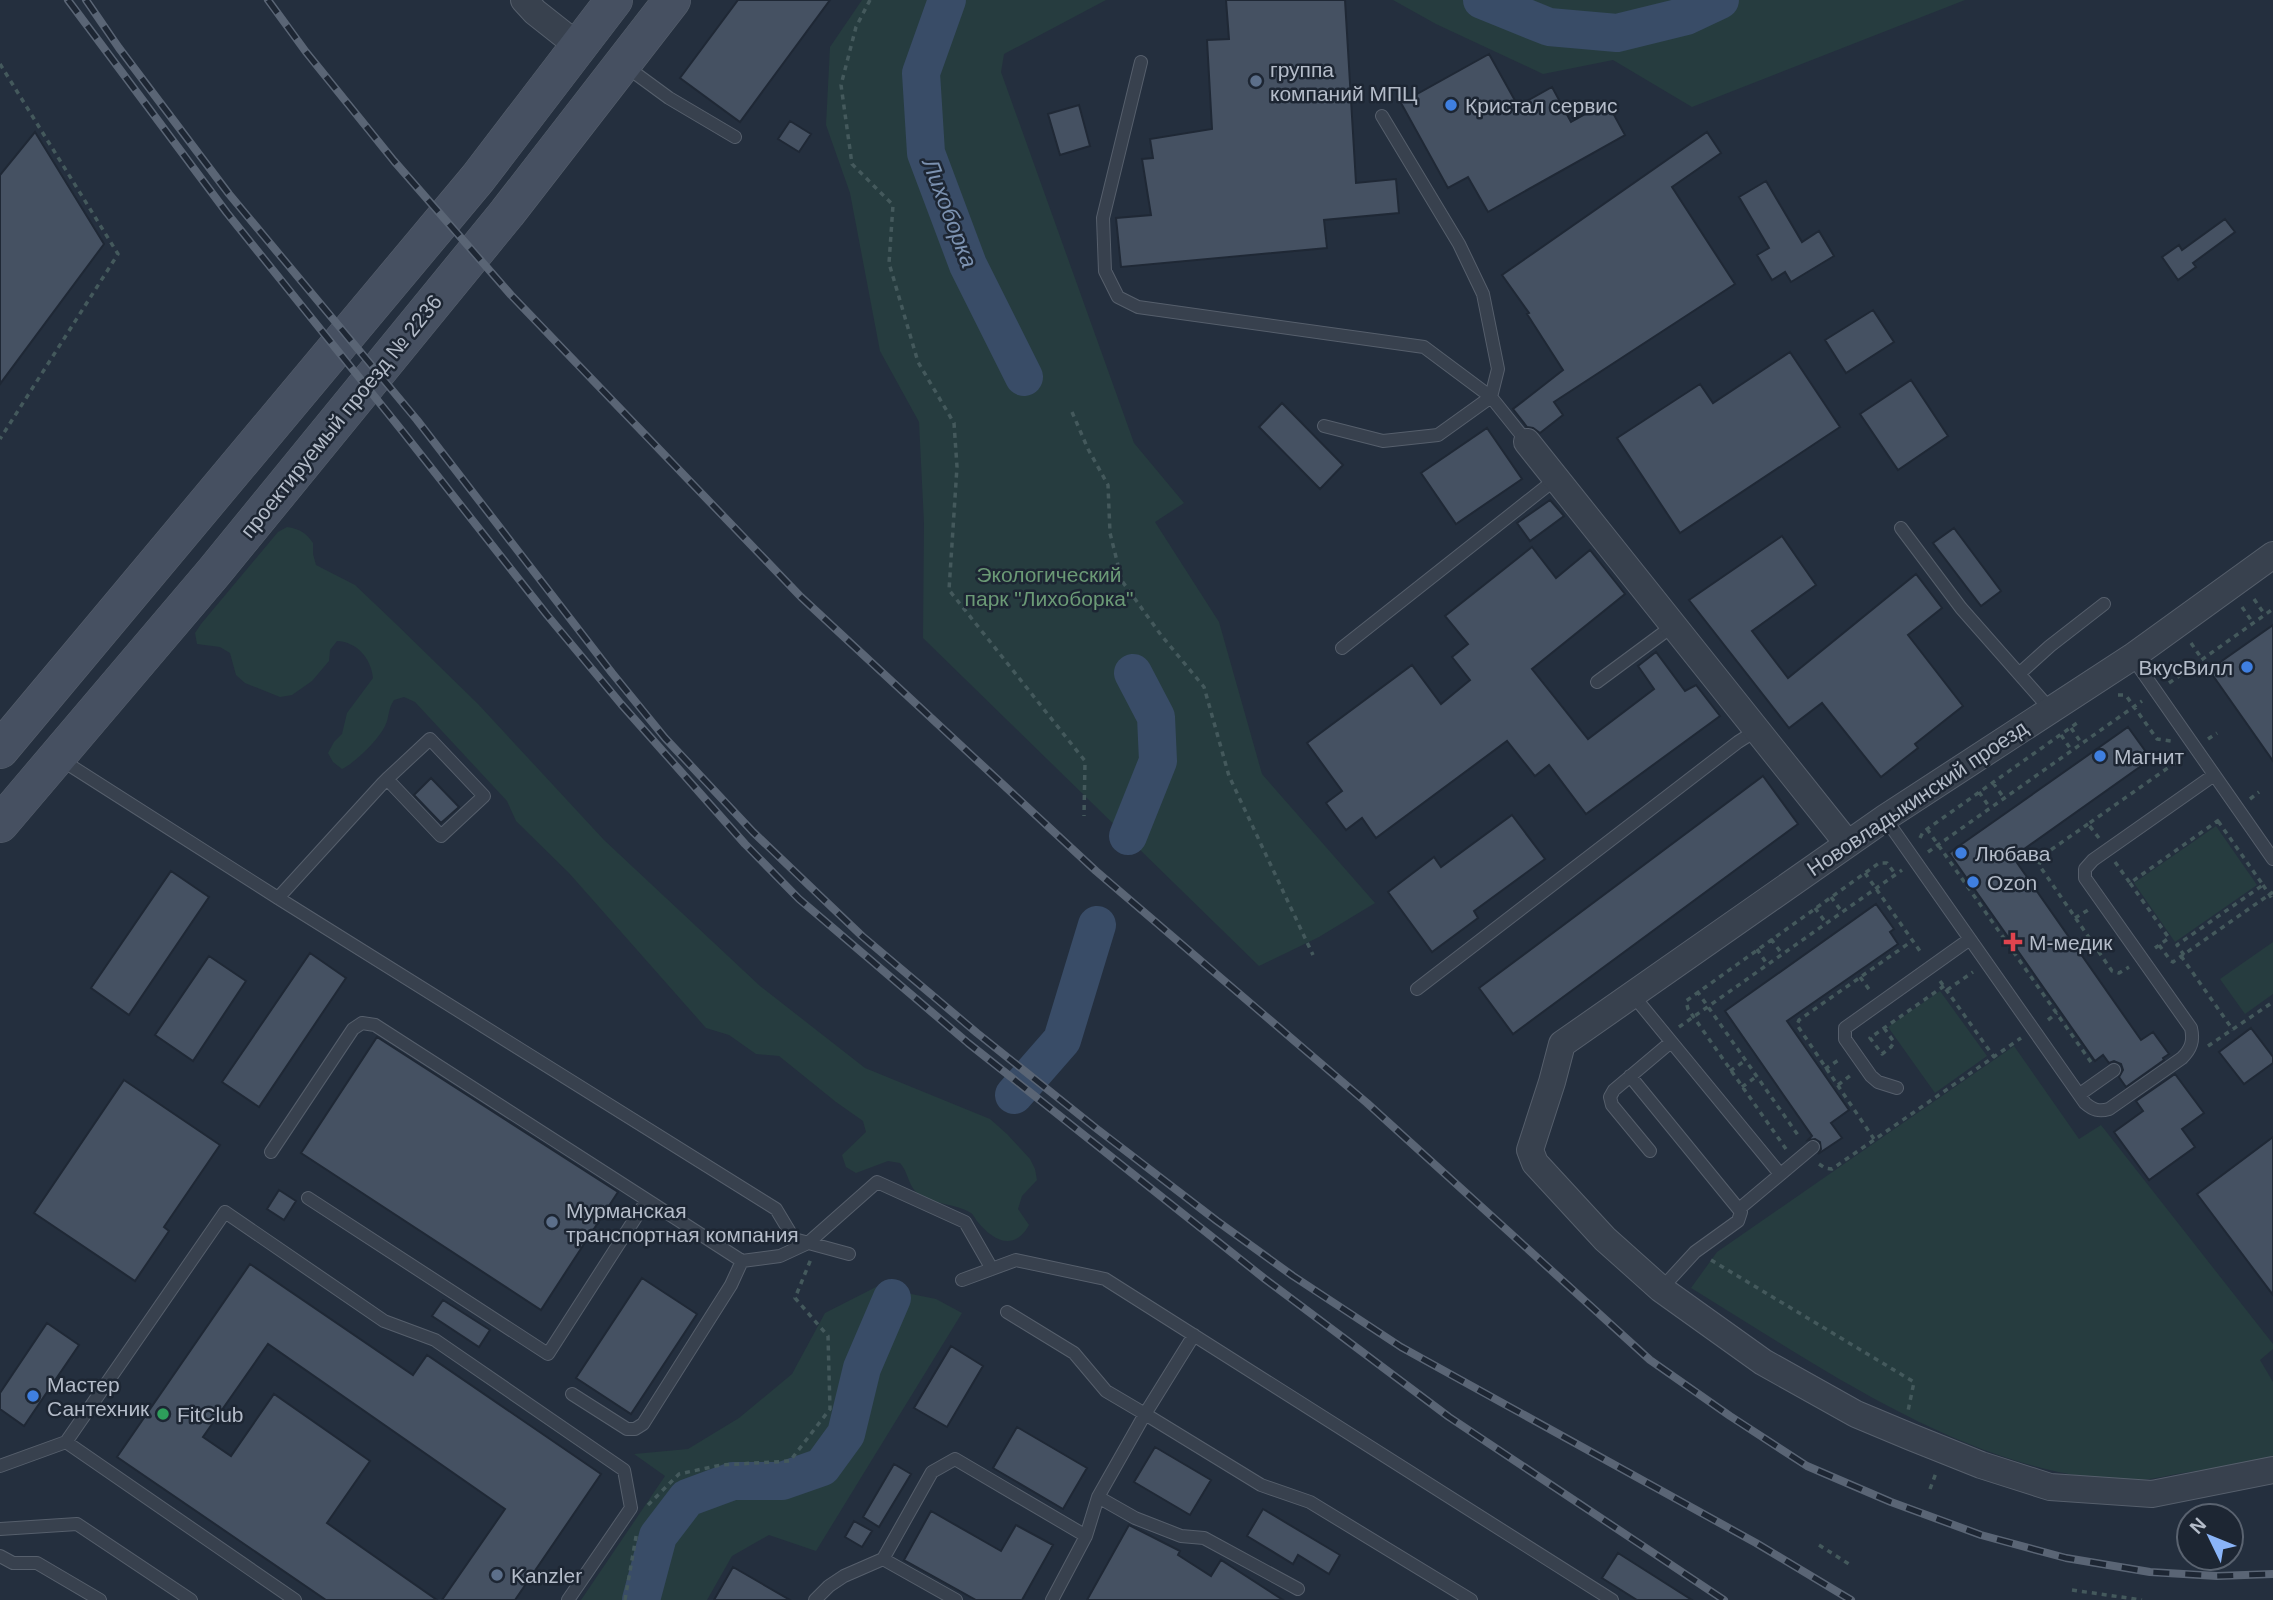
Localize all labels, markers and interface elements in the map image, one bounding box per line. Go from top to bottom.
place label: группа компаний МПЦ [1270,58,1418,105]
marker: группа компаний МПЦ [1248,73,1264,89]
place label: Кристал сервис [1465,94,1618,117]
marker: Кристал сервис [1443,97,1459,113]
water label: Лихоборка [917,153,983,271]
street label: проектируемый проезд № 2236 [236,290,446,542]
park label: Экологический парк "Лихоборка" [965,563,1133,610]
place label: ВкусВилл [2139,656,2233,679]
marker: ВкусВилл [2239,659,2255,675]
street label: Нововладыкинский проезд [1803,716,2031,880]
place label: Магнит [2114,745,2184,768]
marker: Магнит [2092,748,2108,764]
place label: Любава [1975,842,2051,865]
marker: Любава [1953,845,1969,861]
place label: Ozon [1987,871,2037,894]
marker: Ozon [1965,874,1981,890]
place label: М-медик [2029,931,2113,954]
marker: М-медик [2003,932,2023,952]
place label: Мурманская транспортная компания [566,1199,799,1246]
marker: Мурманская транспортная компания [544,1214,560,1230]
place label: Мастер Сантехник [47,1373,150,1420]
marker: Мастер Сантехник [25,1388,41,1404]
place label: FitClub [177,1403,244,1426]
marker: FitClub [155,1406,171,1422]
north arrow [2175,1502,2245,1572]
text: N [2186,1514,2210,1538]
place label: Kanzler [511,1564,582,1587]
marker: Kanzler [489,1567,505,1583]

